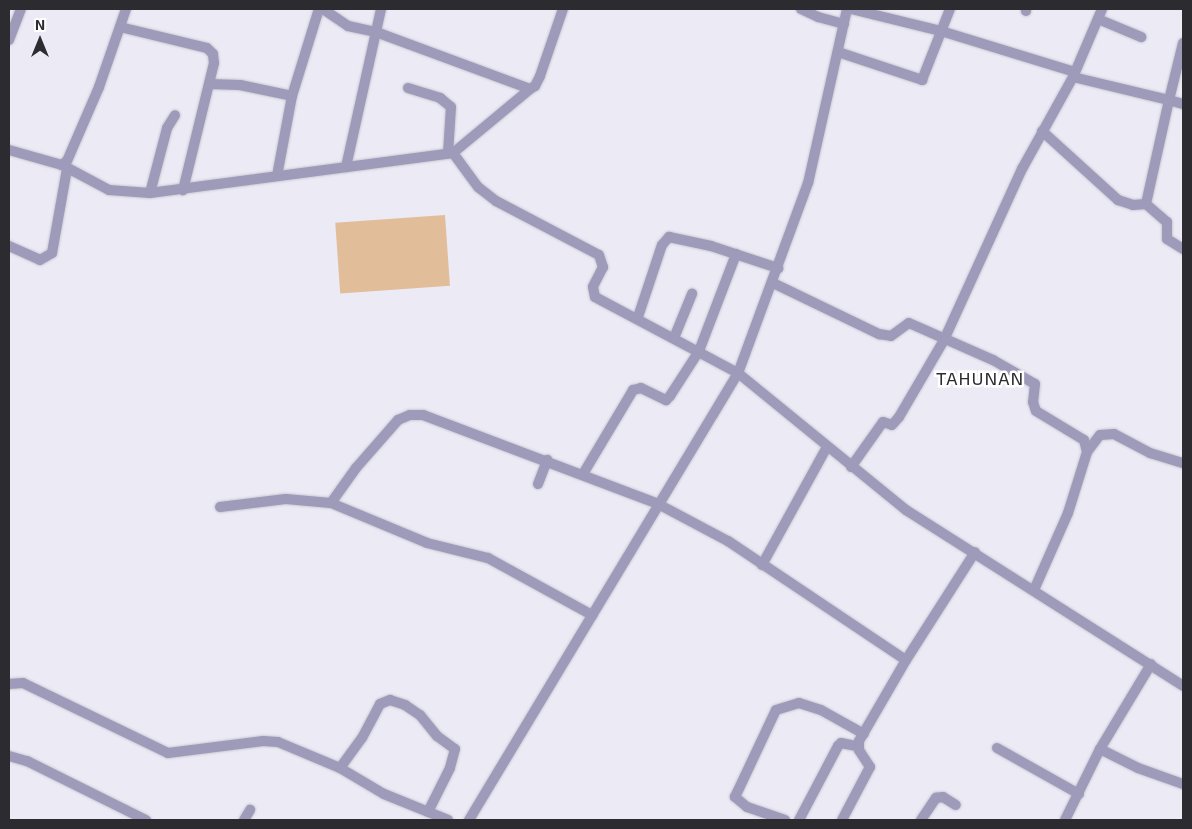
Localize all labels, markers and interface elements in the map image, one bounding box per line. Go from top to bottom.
north arrow [15,15,65,65]
text: N [35,16,45,33]
district label: TAHUNAN [935,367,1025,389]

